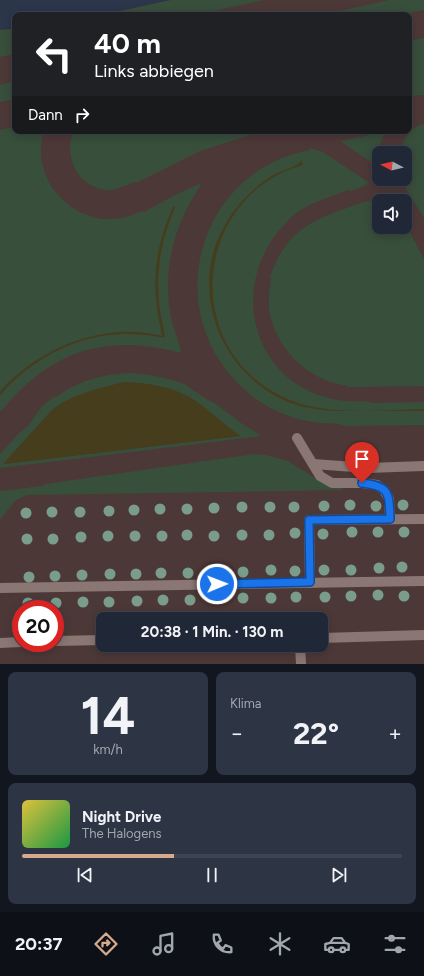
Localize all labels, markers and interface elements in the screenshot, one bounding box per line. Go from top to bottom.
text: 40 m [94,26,161,60]
icon: left [28,28,80,80]
text: Links abbiegen [94,60,214,82]
icon: right [71,104,93,126]
text: Dann [28,106,63,124]
north arrow [372,146,412,186]
map controls [372,146,412,234]
button: sound [372,194,412,234]
pin [345,442,379,483]
icon: arrive [351,448,373,470]
position arrow [196,563,238,605]
speed limit sign: 20 [12,600,64,652]
text: 20:38 · 1 Min. · 130 m [141,623,283,641]
text: 14 [81,685,135,747]
text: Klima [230,696,262,711]
text: 22° [293,715,339,752]
text: − [230,720,244,747]
text: + [388,720,402,747]
text: km/h [93,742,123,757]
text: Night Drive [82,808,161,826]
text: The Halogens [82,826,162,841]
icon: previous [74,864,96,886]
icon: pause [201,864,223,886]
icon: next [328,864,350,886]
icon: directions [92,930,120,958]
icon: music [150,930,178,958]
icon: phone [208,930,236,958]
icon: climate [266,930,294,958]
icon: car [323,930,351,958]
icon: filters [381,930,409,958]
text: 20:37 [15,933,62,955]

